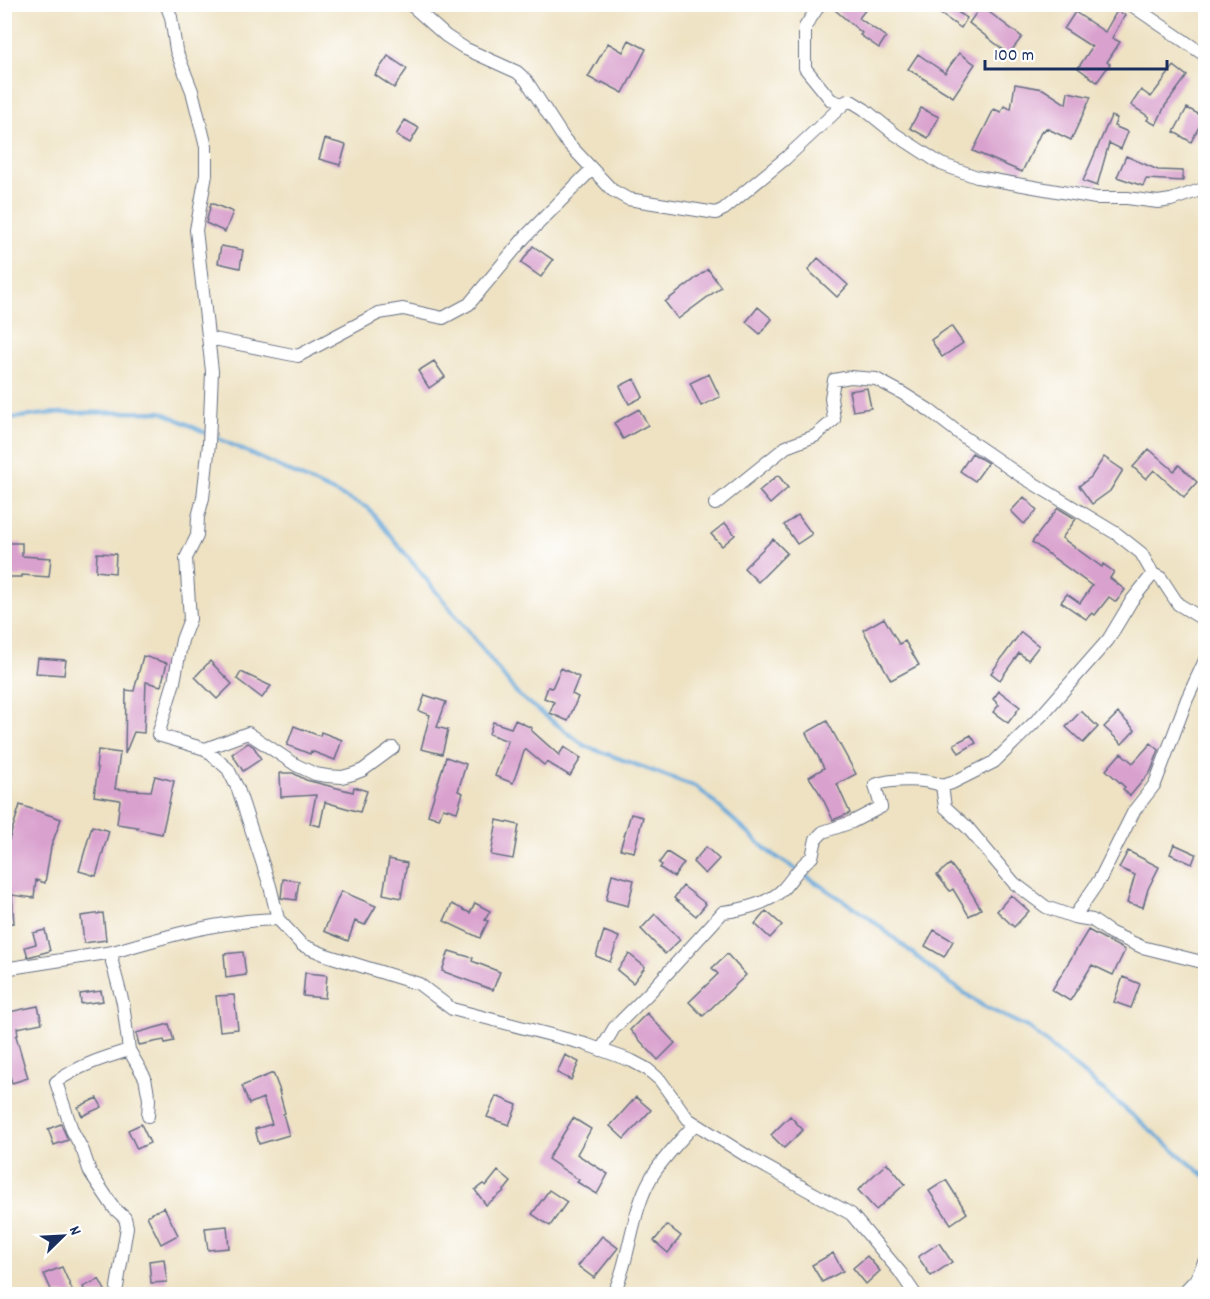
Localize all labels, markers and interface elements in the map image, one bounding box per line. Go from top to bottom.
scale bar [985,33,1166,71]
text: 100 m [994,44,1034,69]
north arrow [33,1206,93,1266]
text: N [62,1223,87,1239]

